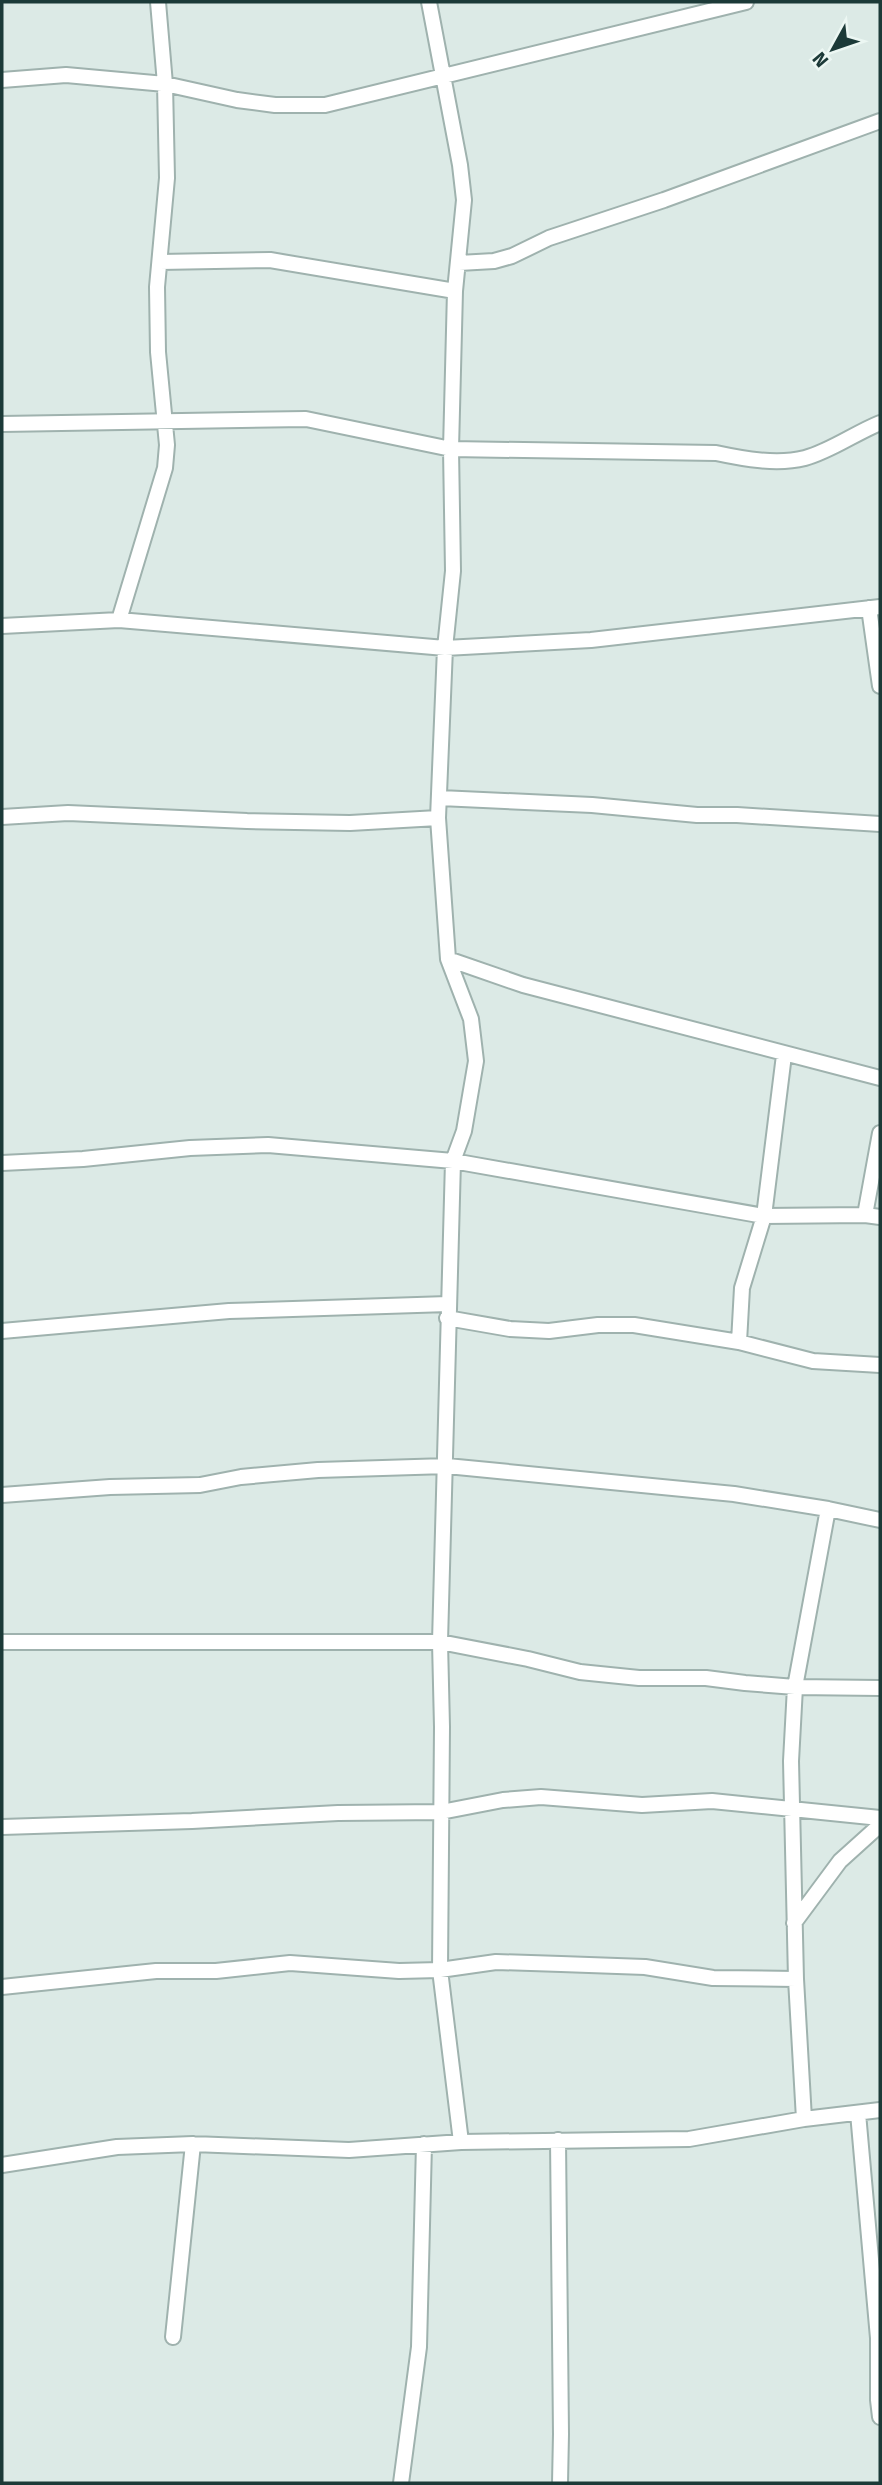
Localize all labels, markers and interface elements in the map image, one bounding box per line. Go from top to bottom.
north arrow [798,14,868,84]
text: N [807,47,833,72]

